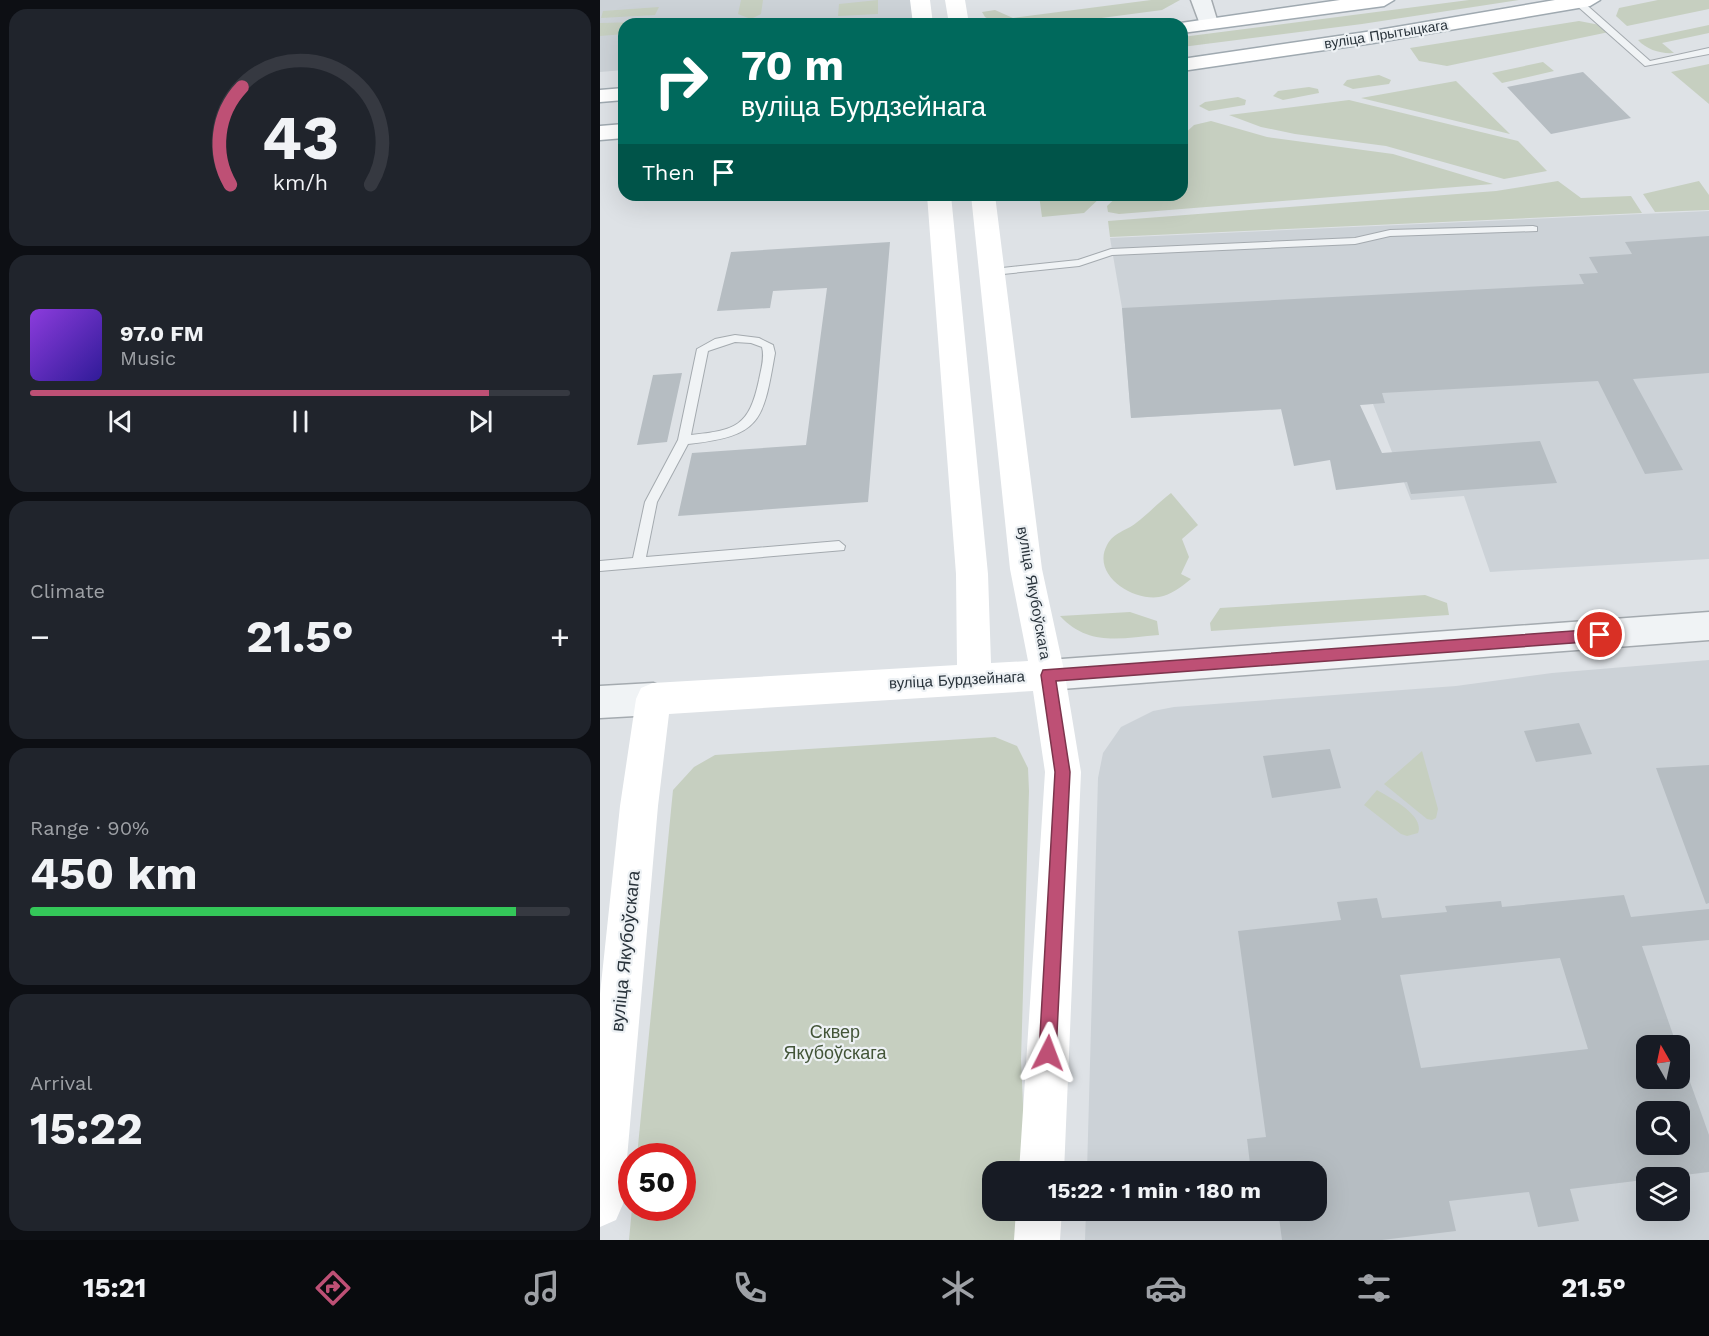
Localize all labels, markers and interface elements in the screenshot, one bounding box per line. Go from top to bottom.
street label: вуліца Прытыцкага [1323,16,1449,52]
text: 70 m [741,41,844,90]
icon: right [642,42,720,120]
text: вуліца Бурдзейнага [741,91,986,123]
text: 43 [261,101,339,174]
icon: arrive [707,156,740,189]
text: Then [642,160,695,185]
text: km/h [272,170,328,195]
text: 97.0 FM [120,321,204,346]
text: Music [120,346,176,370]
icon: previous [104,405,137,438]
icon: pause [284,405,317,438]
icon: next [464,405,497,438]
street label: вуліца Якубоўскага [1013,525,1055,662]
text: Climate [30,579,105,603]
pin [1574,609,1625,660]
text: 21.5° [246,610,354,663]
text: − [30,617,50,656]
text: + [550,617,570,656]
icon: arrive [1583,618,1616,651]
street label: вуліца Бурдзейнага [889,667,1026,693]
text: Range · 90% [30,816,149,840]
text: 450 km [30,847,198,900]
street label: вуліца Якубоўскага [606,868,644,1033]
park label: Сквер Якубоўскага [783,1021,888,1063]
position arrow [1016,1021,1080,1085]
north arrow [1636,1035,1690,1089]
map controls [1636,1035,1690,1221]
text: Arrival [30,1071,92,1095]
button: search [1636,1101,1690,1155]
text: 15:22 [30,1102,143,1155]
speed limit sign: 50 [618,1143,696,1221]
button: layers [1636,1167,1690,1221]
text: 15:22 · 1 min · 180 m [1048,1178,1261,1203]
icon: directions [312,1267,354,1309]
icon: music [521,1267,563,1309]
icon: phone [729,1267,771,1309]
icon: climate [937,1267,979,1309]
icon: car [1145,1267,1187,1309]
icon: filters [1353,1267,1395,1309]
text: 15:21 [83,1272,146,1304]
text: 21.5° [1561,1272,1626,1304]

